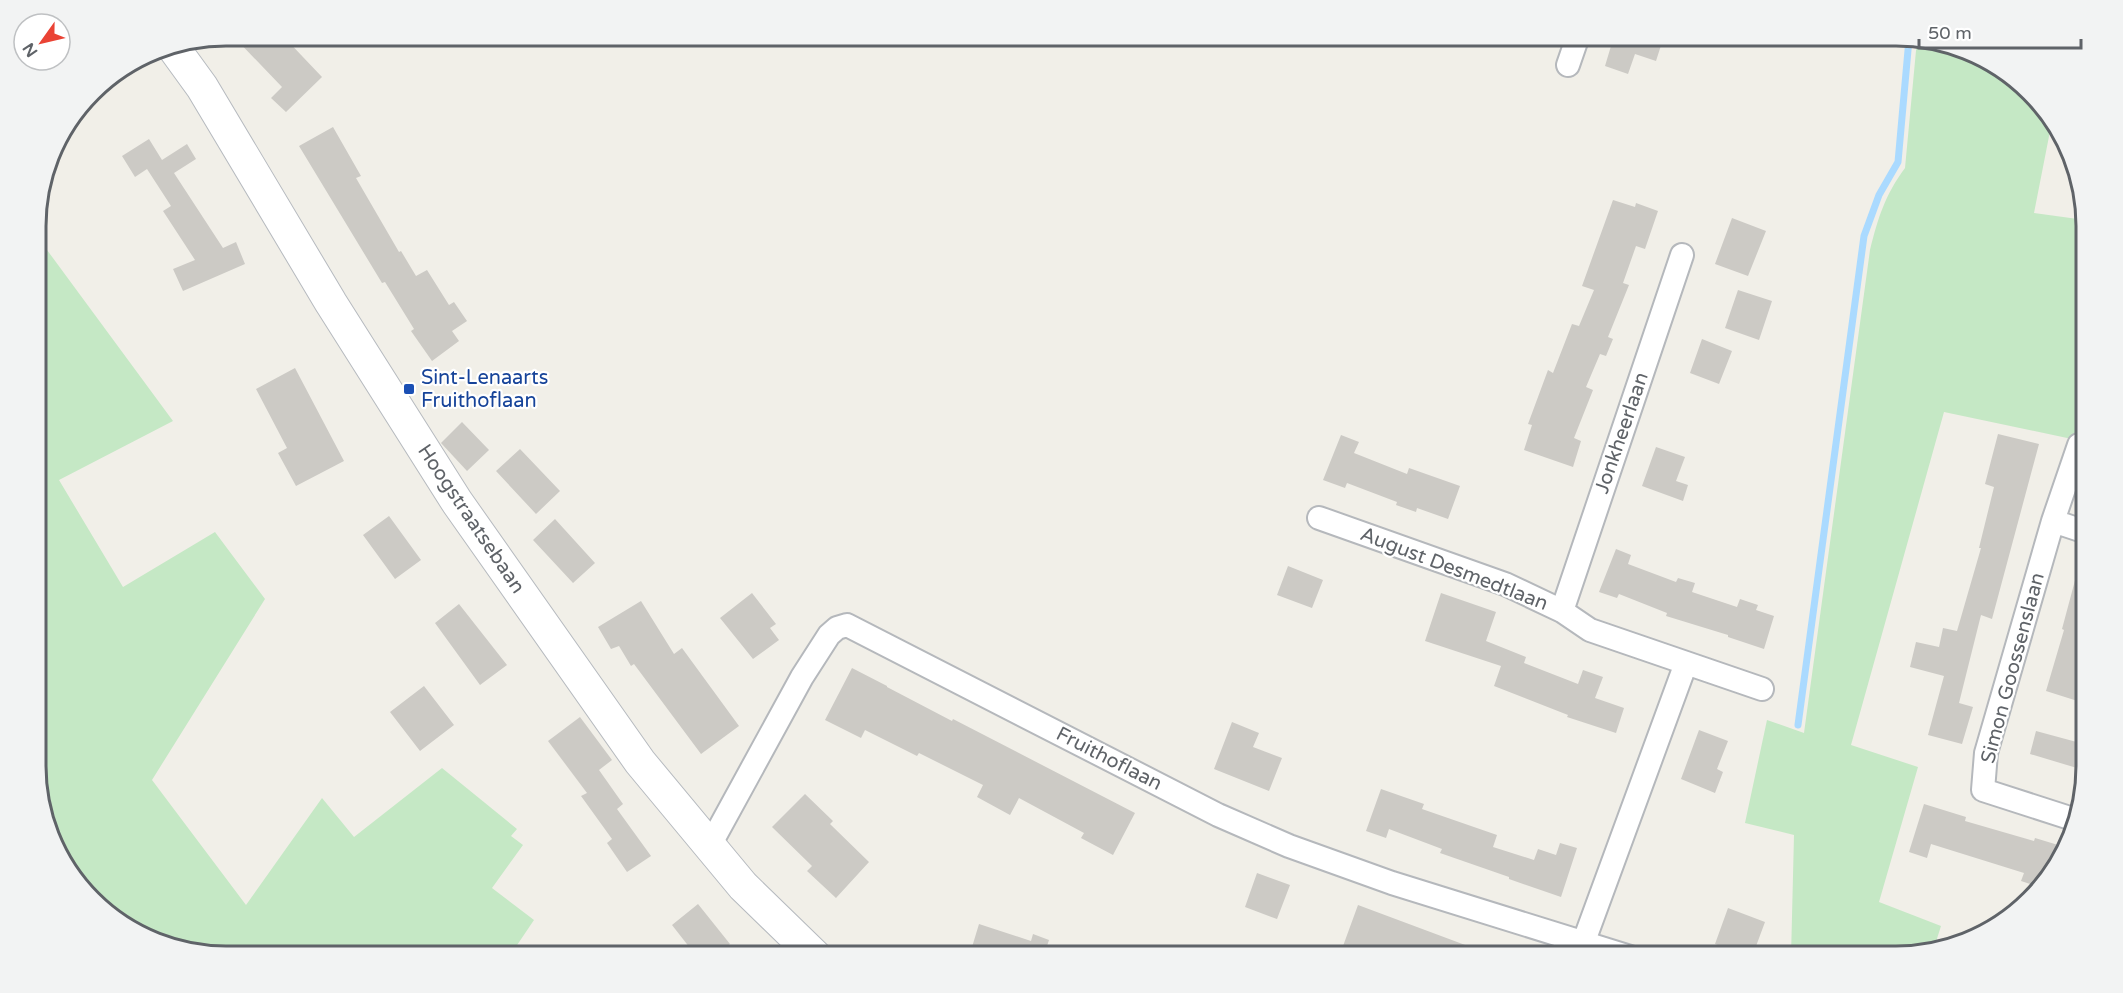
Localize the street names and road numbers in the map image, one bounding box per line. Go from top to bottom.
street label: Jonkheerlaan [1590,369,1654,497]
street label: Hoogstraatsebaan [412,440,530,598]
street label: August Desmedtlaan [1357,522,1551,616]
street label: Simon Goossenslaan [1976,570,2050,766]
street label: Fruithoflaan [1052,722,1166,796]

